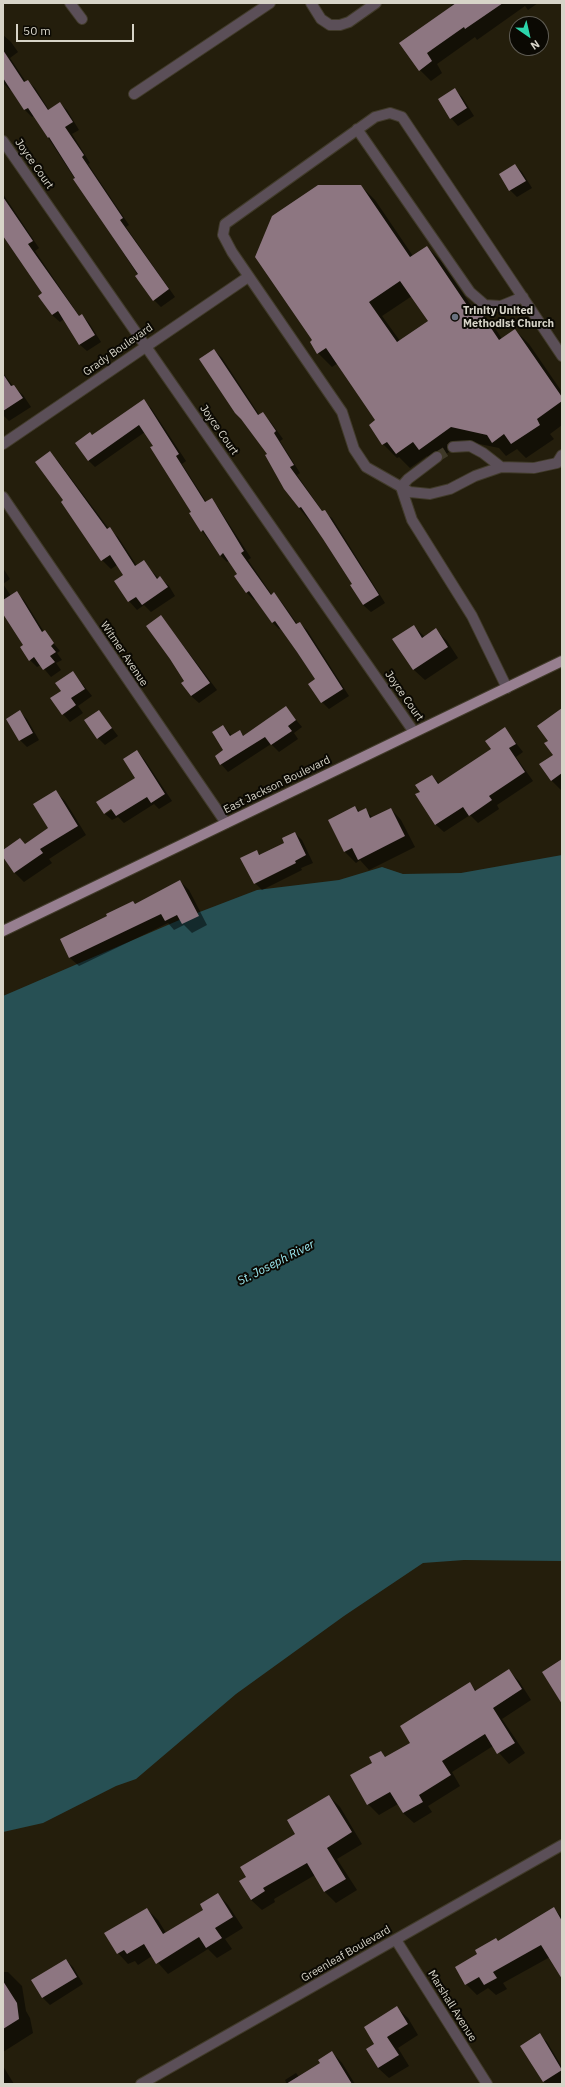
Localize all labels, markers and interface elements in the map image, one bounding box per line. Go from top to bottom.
scale bar [18,16,136,42]
north arrow [509,16,549,56]
text: 50 m [23,23,51,38]
text: N [528,37,542,53]
street label: Joyce Court [12,136,56,192]
place label: Trinity United Methodist Church [463,304,554,330]
marker: Trinity United Methodist Church [450,312,460,322]
street label: Grady Boulevard [81,321,155,379]
street label: Joyce Court [197,402,241,458]
street label: Witmer Avenue [97,619,151,689]
street label: Joyce Court [382,668,426,724]
street label: East Jackson Boulevard [221,753,333,817]
water label: St. Joseph River [235,1237,317,1289]
street label: Greenleaf Boulevard [299,1923,393,1985]
street label: Marshall Avenue [425,1968,479,2044]

